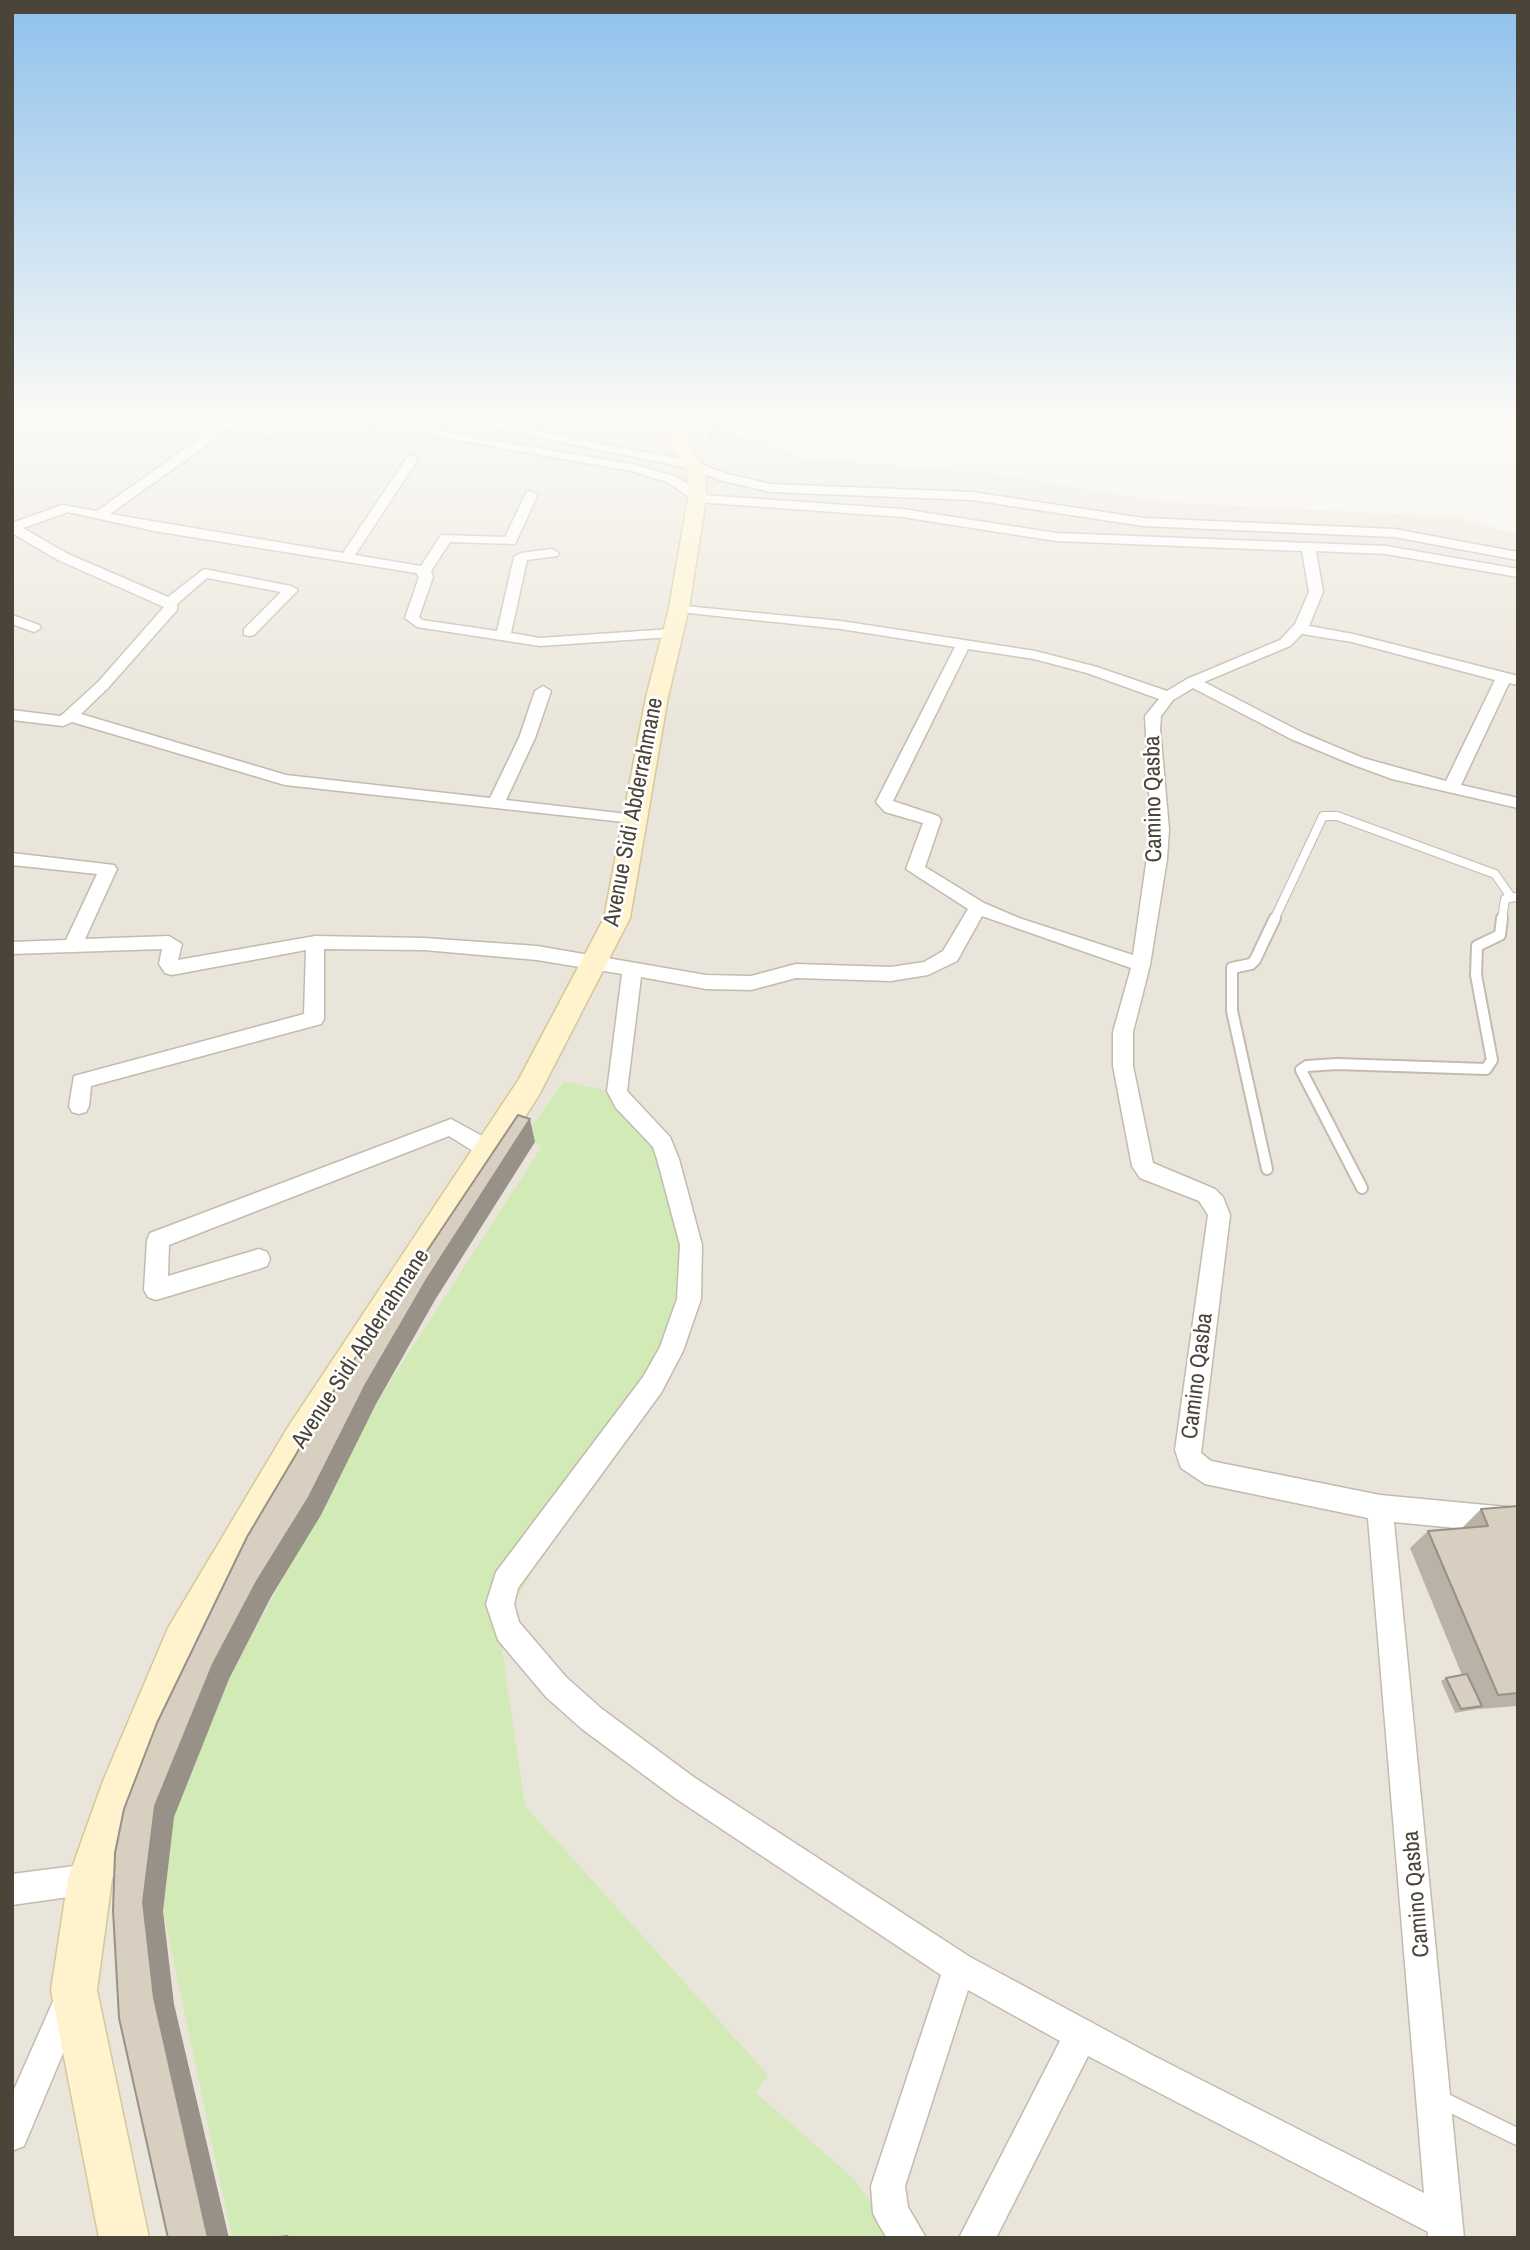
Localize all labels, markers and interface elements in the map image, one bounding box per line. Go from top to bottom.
street label: Avenue Sidi Abderrahmane [598,695,670,929]
street label: Camino Qasba [1139,735,1169,863]
street label: Avenue Sidi Abderrahmane [286,1244,436,1454]
street label: Camino Qasba [1177,1311,1219,1441]
street label: Camino Qasba [1398,1830,1436,1958]

